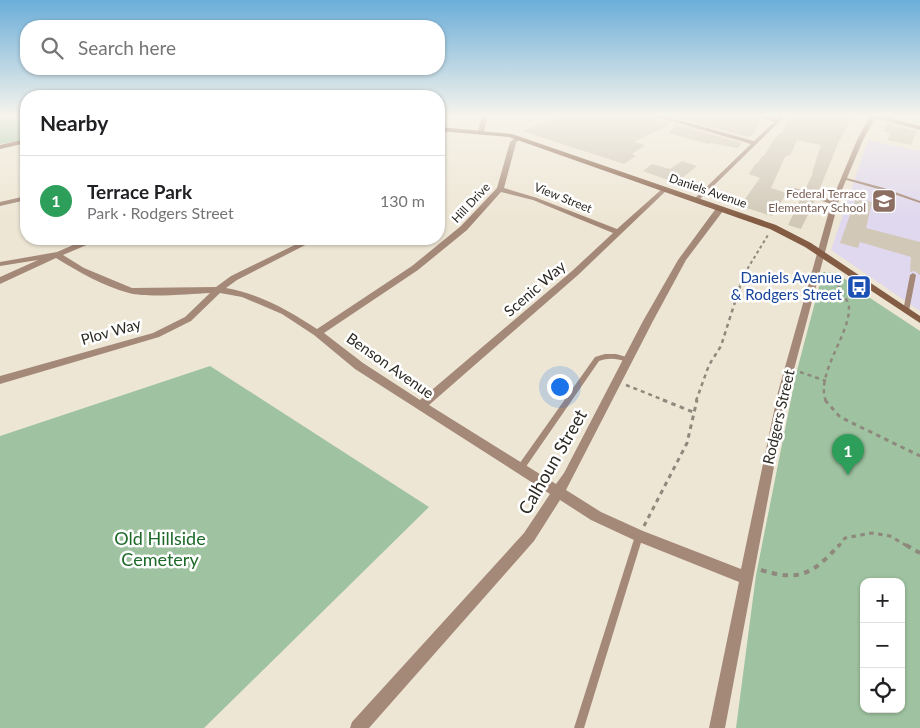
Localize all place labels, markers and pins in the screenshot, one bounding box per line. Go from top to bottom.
place label: Federal Terrace Elementary School [768,186,866,215]
school or university icon: Federal Terrace Elementary School [871,188,897,214]
place label: Daniels Avenue & Rodgers Street [731,268,843,303]
bus stop icon: Daniels Avenue & Rodgers Street [846,274,872,300]
pin: 1 [832,434,864,475]

